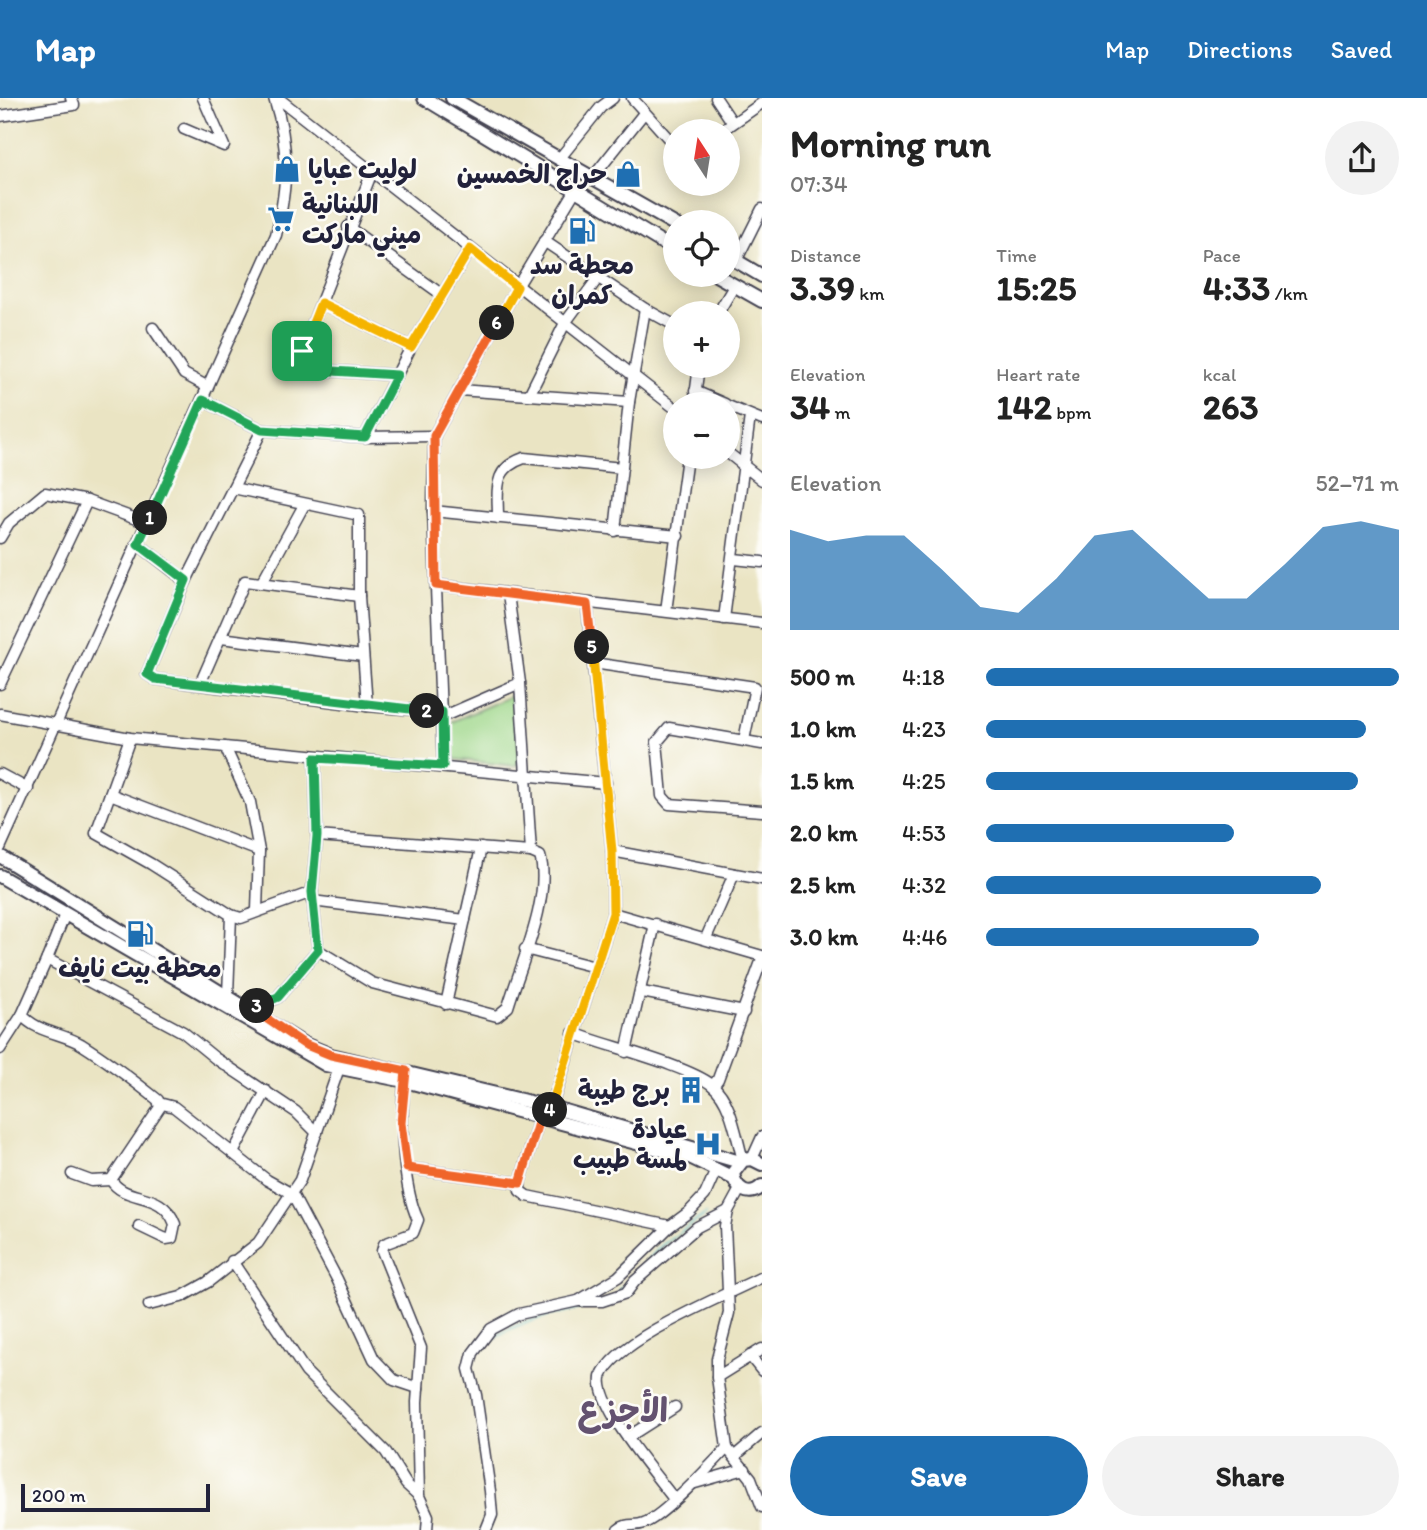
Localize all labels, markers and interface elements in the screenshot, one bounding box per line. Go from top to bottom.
text: Map [35,30,96,69]
text: Map [1105,35,1149,64]
text: Directions [1187,35,1293,64]
text: Saved [1331,35,1392,64]
north arrow [663,119,740,196]
map controls [663,119,740,469]
text: Morning run [790,121,991,167]
button: share [1325,121,1399,195]
place label: لوليت عبايا [308,153,417,186]
shop icon: لوليت عبايا [272,154,302,184]
place label: حراج الخمسين [457,158,607,191]
shop icon: حراج الخمسين [613,159,643,189]
text: 07:34 [790,170,848,198]
place label: اللبنانية ميني ماركت [302,188,421,258]
supermarket icon: اللبنانية ميني ماركت [266,204,296,234]
button: locate [663,210,740,287]
fuel station icon: محطة سد كمران [567,216,597,246]
text: Distance [790,244,861,267]
text: Time [996,244,1037,267]
text: Pace [1203,244,1241,267]
place label: محطة سد كمران [530,249,634,311]
text: 3.39 [790,267,855,309]
text: 15:25 [996,267,1076,309]
text: 4:33 [1203,267,1270,309]
text: km [855,282,884,305]
text: /km [1270,282,1308,305]
button: + [663,301,740,378]
pin: 6 [480,306,514,341]
text: 6 [491,311,502,334]
pin [272,321,332,381]
icon: arrive [283,332,321,370]
text: Elevation [790,363,866,386]
text: Heart rate [996,363,1080,386]
text: kcal [1203,363,1236,386]
text: 34 [790,386,830,428]
text: 142 [996,386,1052,428]
text: 263 [1203,386,1259,428]
button: − [663,392,740,469]
text: m [830,401,850,424]
text: bpm [1052,401,1092,424]
text: Elevation [790,469,881,497]
text: 52–71 m [1315,469,1399,497]
pin: 1 [132,500,168,536]
text: 1 [145,506,154,529]
pin: 5 [574,630,610,664]
text: 5 [587,635,596,658]
text: 500 m [790,663,855,691]
text: 4:18 [902,663,945,691]
pin: 2 [410,694,444,728]
text: 2 [422,699,432,722]
text: 1.0 km [790,715,856,743]
text: 4:23 [902,715,946,743]
text: 1.5 km [790,767,854,795]
text: 4:25 [902,767,946,795]
text: 2.0 km [790,819,858,847]
text: 4:53 [902,819,946,847]
text: 2.5 km [790,871,855,899]
text: 4:32 [902,871,946,899]
fuel station icon: محطة بيت نايف [125,919,155,949]
text: 3.0 km [790,923,858,951]
text: 4:46 [902,923,947,951]
place label: محطة بيت نايف [58,952,222,984]
pin: 3 [240,988,274,1024]
text: 3 [251,994,262,1017]
place label: برج طيبة [578,1074,670,1107]
building icon: برج طيبة [676,1075,706,1105]
pin: 4 [532,1093,568,1128]
text: 4 [544,1098,555,1121]
place label: عيادة لمسة طبيب [573,1113,687,1175]
hospital icon: عيادة لمسة طبيب [693,1129,723,1159]
district label: الأجزع [578,1389,668,1434]
button: Save [790,1436,1088,1516]
button: Share [1102,1436,1399,1516]
scale bar [21,1481,210,1513]
text: 200 m [32,1484,86,1507]

